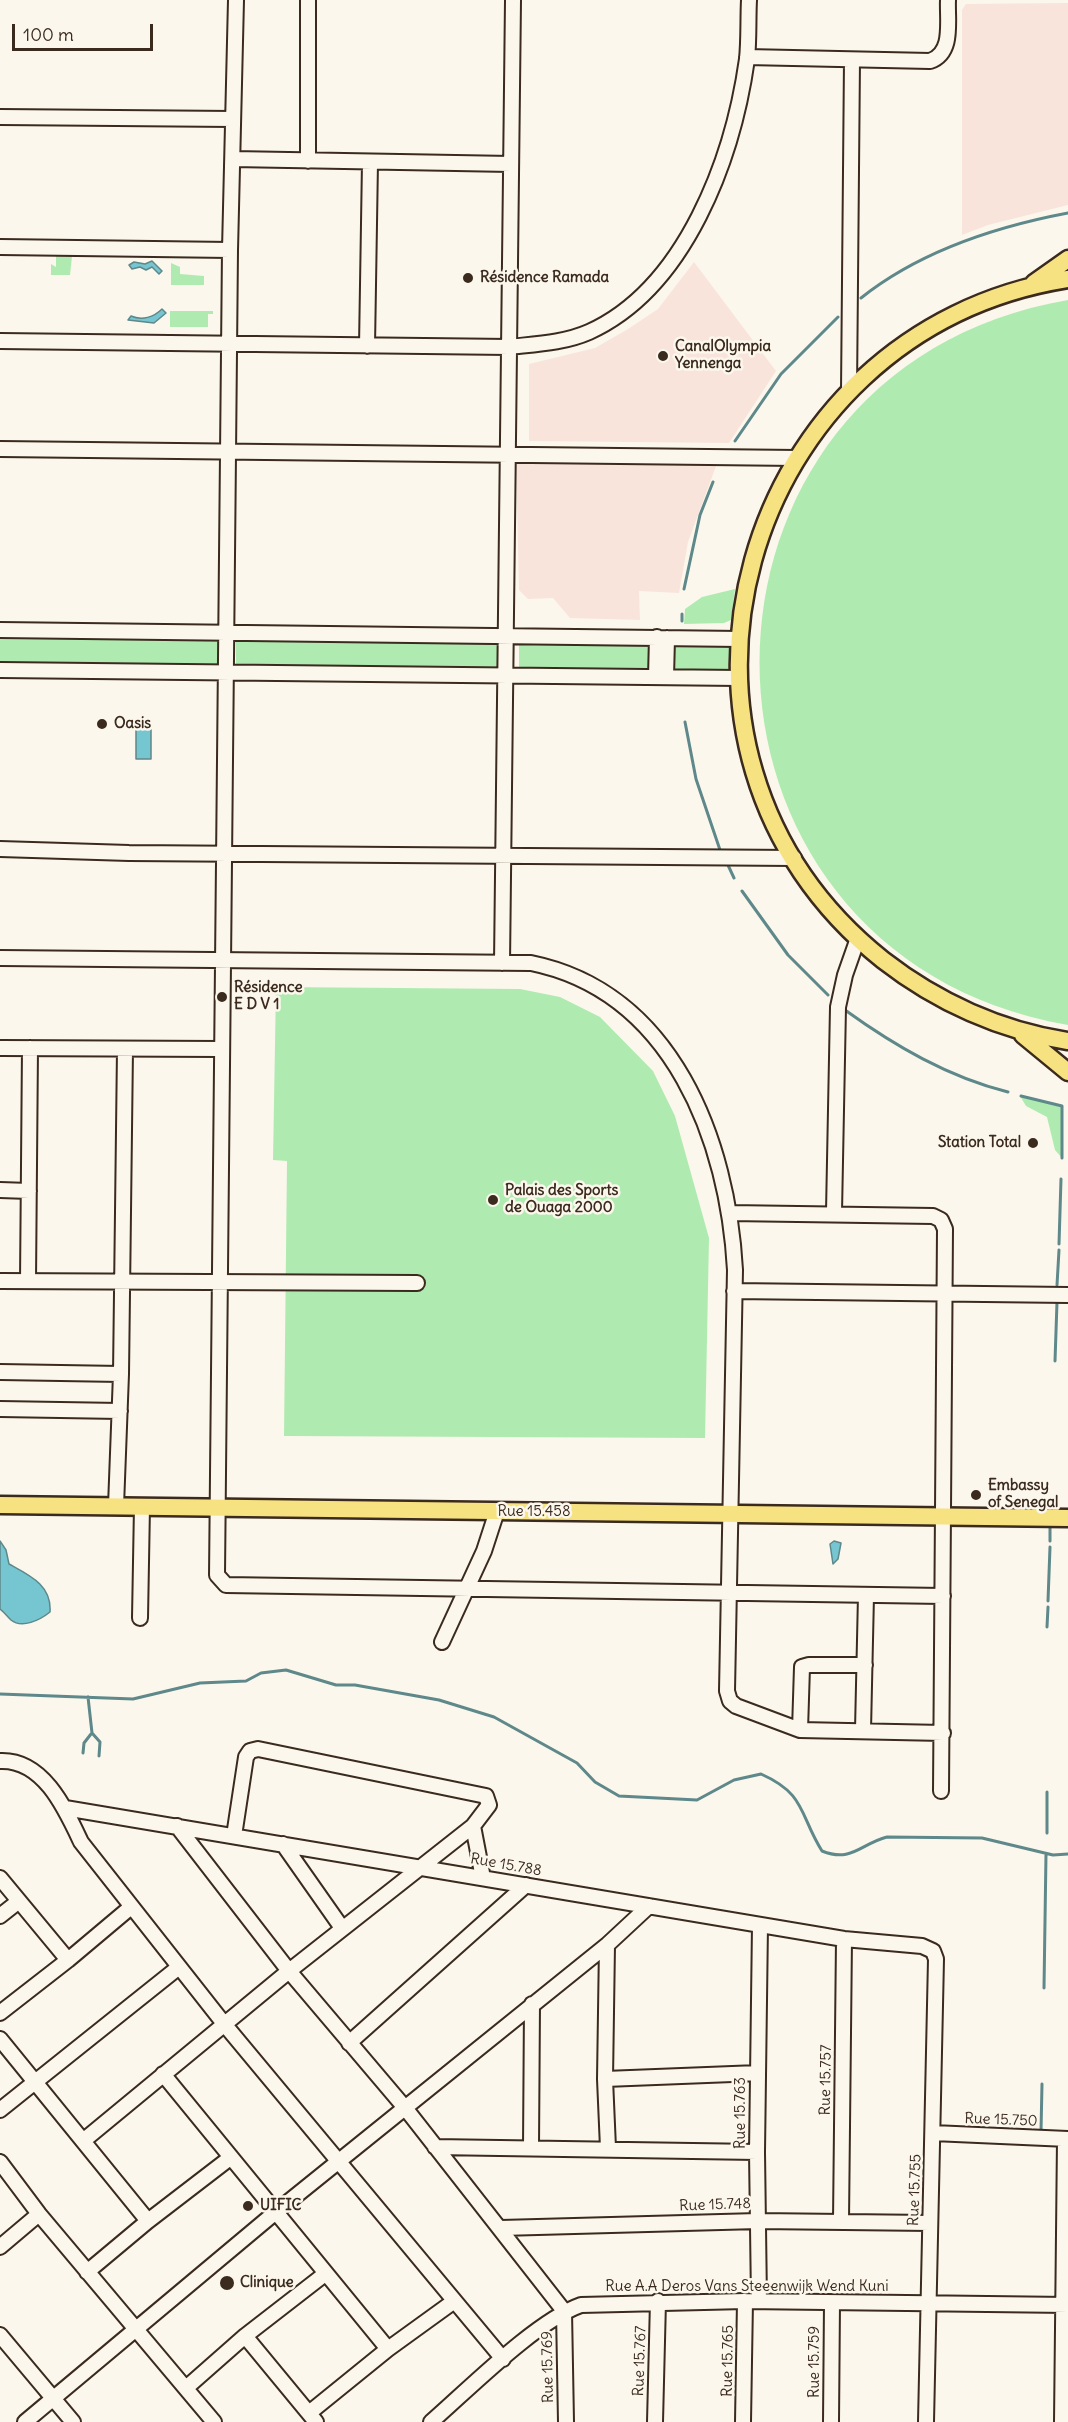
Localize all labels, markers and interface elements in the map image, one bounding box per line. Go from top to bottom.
scale bar [15,12,156,50]
text: 100 m [23,23,74,46]
place label: Résidence Ramada [480,269,609,287]
marker: Résidence Ramada [461,271,475,285]
place label: CanalOlympia Yennenga [675,338,771,373]
marker: CanalOlympia Yennenga [656,349,670,363]
place label: Oasis [114,715,151,733]
marker: Oasis [95,717,109,731]
place label: Résidence E D V 1 [234,979,302,1014]
marker: Résidence E D V 1 [215,990,229,1004]
place label: Station Total [938,1134,1021,1152]
marker: Station Total [1026,1136,1040,1150]
place label: Palais des Sports de Ouaga 2000 [505,1182,618,1217]
marker: Palais des Sports de Ouaga 2000 [486,1193,500,1207]
place label: Embassy of Senegal [988,1477,1058,1512]
marker: Embassy of Senegal [969,1488,983,1502]
street label: Rue 15.458 [497,1503,571,1521]
street label: Rue 15.788 [469,1850,543,1880]
street label: Rue 15.757 [816,2044,836,2116]
street label: Rue 15.763 [732,2077,750,2149]
street label: Rue 15.750 [964,2110,1038,2130]
street label: Rue 15.755 [905,2154,925,2226]
street label: Rue 15.748 [679,2195,751,2215]
place label: UIFIC [260,2197,301,2215]
marker: UIFIC [241,2199,255,2213]
marker: Clinique [218,2274,236,2292]
place label: Clinique [240,2274,294,2292]
street label: Rue A.A Deros Vans Steeenwijk Wend Kuni [605,2278,889,2296]
street label: Rue 15.767 [630,2325,650,2397]
street label: Rue 15.765 [718,2325,738,2397]
street label: Rue 15.759 [806,2326,824,2398]
street label: Rue 15.769 [538,2331,558,2403]

